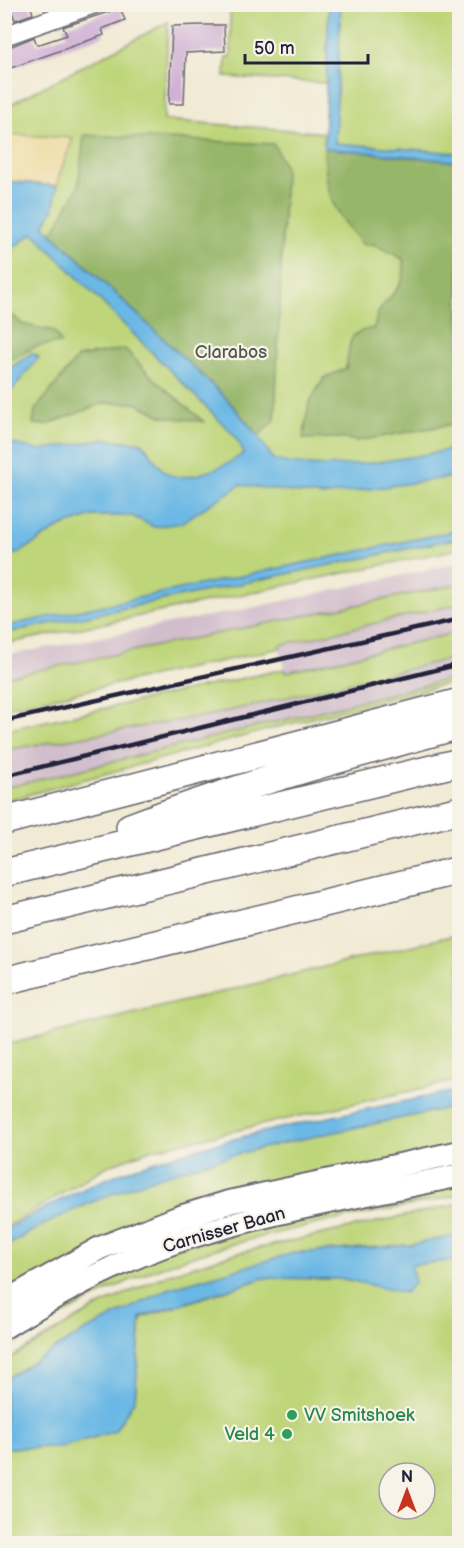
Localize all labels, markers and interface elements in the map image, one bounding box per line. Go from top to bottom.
scale bar [245,27,368,65]
text: 50 m [254,38,295,59]
park label: Clarabos [195,342,267,363]
street label: Carnisser Baan [160,1202,288,1258]
place label: VV Smitshoek [304,1405,415,1426]
marker: VV Smitshoek [285,1408,299,1422]
place label: Veld 4 [225,1424,275,1445]
marker: Veld 4 [280,1427,294,1441]
north arrow [377,1461,437,1521]
text: N [401,1468,413,1487]

